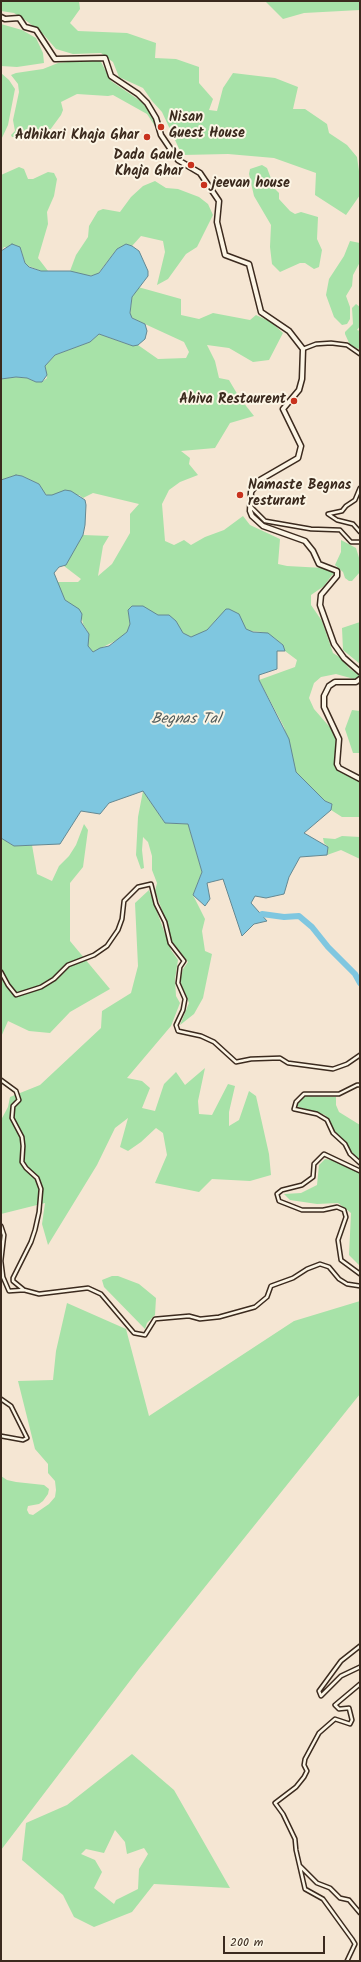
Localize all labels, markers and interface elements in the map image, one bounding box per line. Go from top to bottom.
place label: Nisan Guest House [169,111,245,144]
marker: Nisan Guest House [156,122,166,132]
place label: Adhikari Khaja Ghar [15,129,139,145]
marker: Adhikari Khaja Ghar [142,132,152,142]
place label: Dada Gaule Khaja Ghar [114,149,183,182]
marker: Dada Gaule Khaja Ghar [186,160,196,170]
place label: jeevan house [212,177,290,193]
marker: jeevan house [199,180,209,190]
place label: Ahiva Restaurent [179,393,286,409]
marker: Ahiva Restaurent [289,396,299,406]
place label: Namaste Begnas resturant [248,479,351,512]
marker: Namaste Begnas resturant [235,490,245,500]
water label: Begnas Tal [151,711,221,729]
scale bar [225,1928,327,1954]
text: 200 m [230,1933,263,1952]

